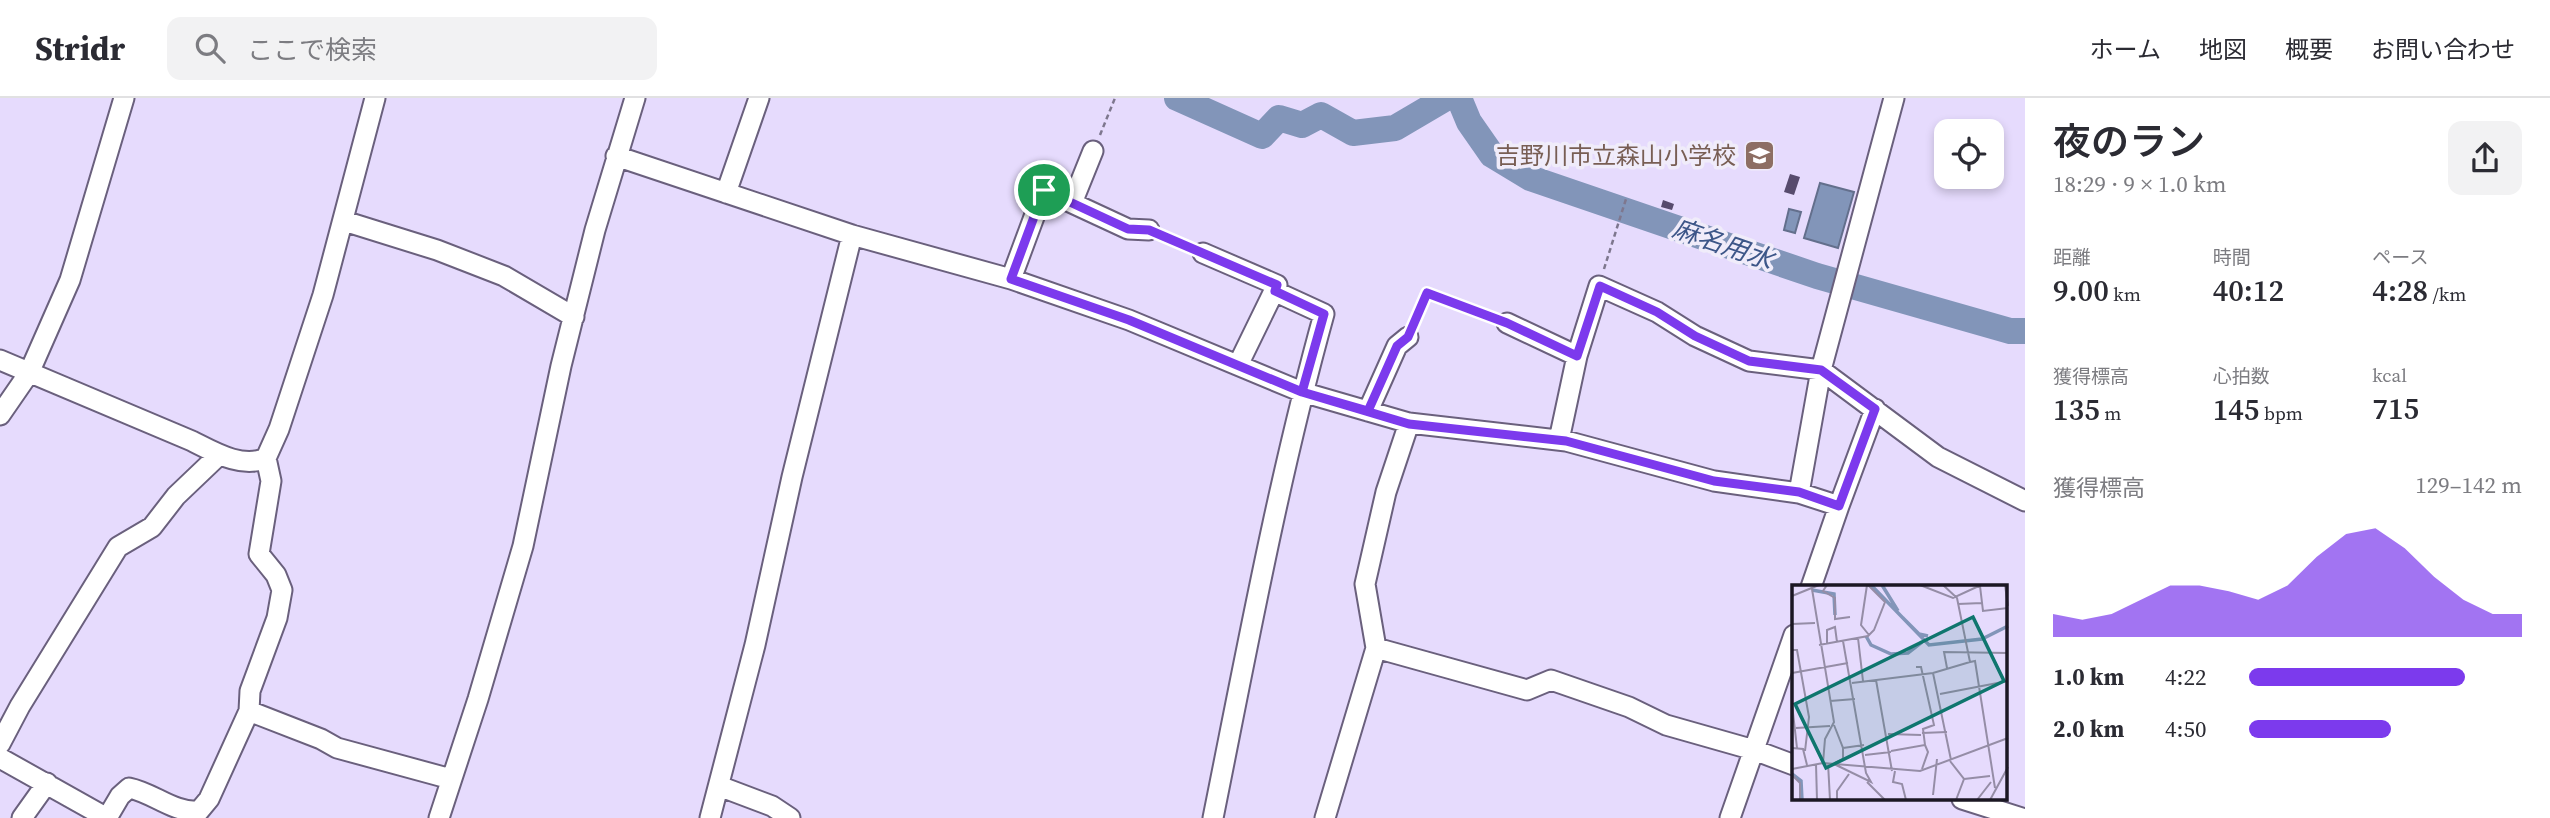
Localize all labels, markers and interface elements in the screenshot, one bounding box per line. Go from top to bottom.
search box [167,17,657,80]
text: Stridr [35,26,125,71]
icon: search [191,29,229,67]
text: ここで検索 [247,32,377,68]
text: ホーム [2090,33,2161,66]
text: 地図 [2199,33,2247,66]
text: 概要 [2285,33,2333,66]
text: お問い合わせ [2371,33,2515,66]
text: 夜のラン [2053,116,2205,168]
map controls [1934,119,2004,189]
button: locate [1934,119,2004,189]
button: share [2448,121,2522,195]
place label: 吉野川市立森山小学校 [1496,139,1736,172]
school or university icon: 吉野川市立森山小学校 [1742,139,1776,173]
pin [1014,160,1074,220]
text: 18:29 · 9 × 1.0 km [2053,168,2227,200]
icon: arrive [1025,171,1063,209]
water label: 麻名用水 [1668,210,1781,279]
text: 距離 [2053,244,2091,270]
text: 時間 [2213,244,2251,270]
text: ペース [2372,244,2428,270]
text: 9.00 [2053,270,2109,311]
text: 40:12 [2213,270,2284,311]
text: 4:28 [2372,270,2428,311]
text: km [2109,281,2141,307]
text: /km [2428,281,2466,307]
text: kcal [2372,362,2407,388]
text: 獲得標高 [2053,363,2129,389]
text: 心拍数 [2213,363,2270,389]
text: 715 [2372,388,2419,429]
text: 135 [2053,389,2100,430]
text: 145 [2213,389,2259,430]
text: m [2100,400,2121,426]
text: bpm [2259,400,2303,426]
text: 129–142 m [2415,469,2522,501]
text: 獲得標高 [2053,472,2145,504]
inset map [1792,585,2008,800]
text: 1.0 km [2053,661,2124,693]
text: 4:22 [2165,661,2206,693]
text: 2.0 km [2053,713,2124,745]
text: 4:50 [2165,713,2206,745]

